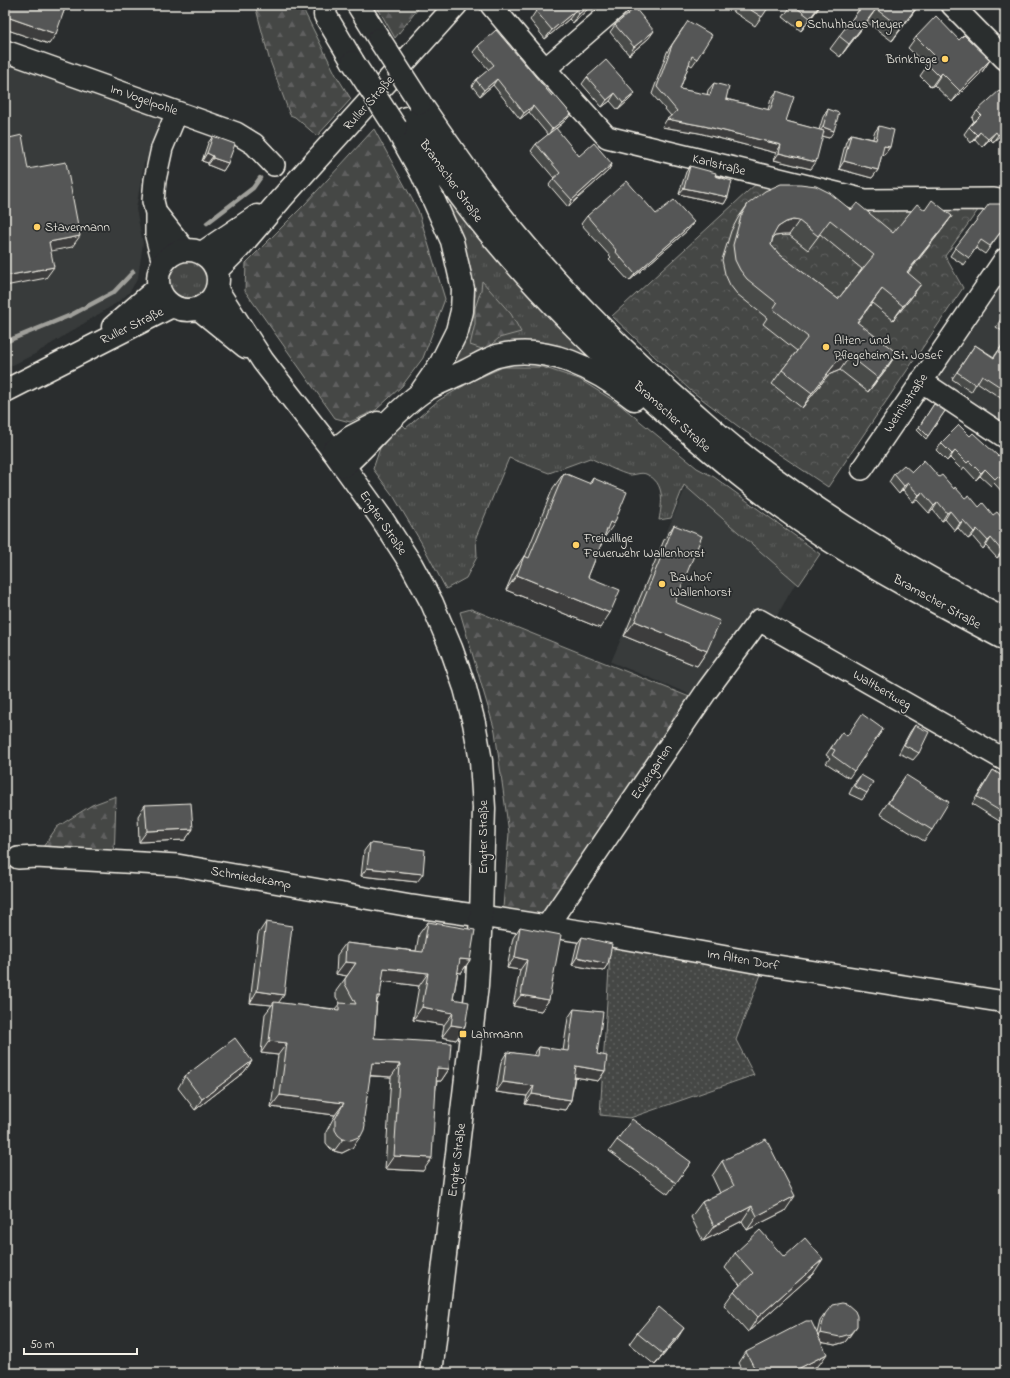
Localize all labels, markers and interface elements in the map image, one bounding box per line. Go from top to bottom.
place label: Schuhhaus Meyer [807,15,903,35]
marker: Schuhhaus Meyer [794,19,804,29]
place label: Brinkhege [885,50,937,70]
marker: Brinkhege [940,54,950,64]
street label: Ruller Straße [339,71,399,135]
street label: Im Vogelpohle [107,80,181,122]
street label: Bramscher Straße [414,135,488,226]
street label: Karlstraße [690,149,748,181]
place label: Stavermann [45,218,110,237]
marker: Stavermann [32,222,42,232]
street label: Ruller Straße [97,302,167,350]
place label: Alten- und Pflegeheim St. Josef [834,331,944,366]
marker: Alten- und Pflegeheim St. Josef [821,342,831,352]
street label: Wetrihstraße [879,370,933,436]
street label: Bramscher Straße [629,376,715,457]
street label: Engter Straße [354,487,412,560]
place label: Freiwillige Feuerwehr Wallenhorst [583,529,706,563]
marker: Freiwillige Feuerwehr Wallenhorst [571,540,581,550]
place label: Bauhof Wallenhorst [669,568,732,602]
street label: Bramscher Straße [889,569,985,634]
marker: Bauhof Wallenhorst [657,579,667,589]
street label: Waltbertweg [849,666,915,715]
street label: Eckergarten [627,741,678,804]
street label: Engter Straße [474,800,494,874]
street label: Schmiedekamp [209,862,293,894]
street label: Im Alten Dorf [705,944,781,976]
place label: Lahrmann [471,1025,523,1044]
marker: Lahrmann [458,1029,468,1039]
street label: Engter Straße [443,1122,472,1198]
scale bar [24,1330,137,1356]
text: 50 m [30,1336,54,1354]

